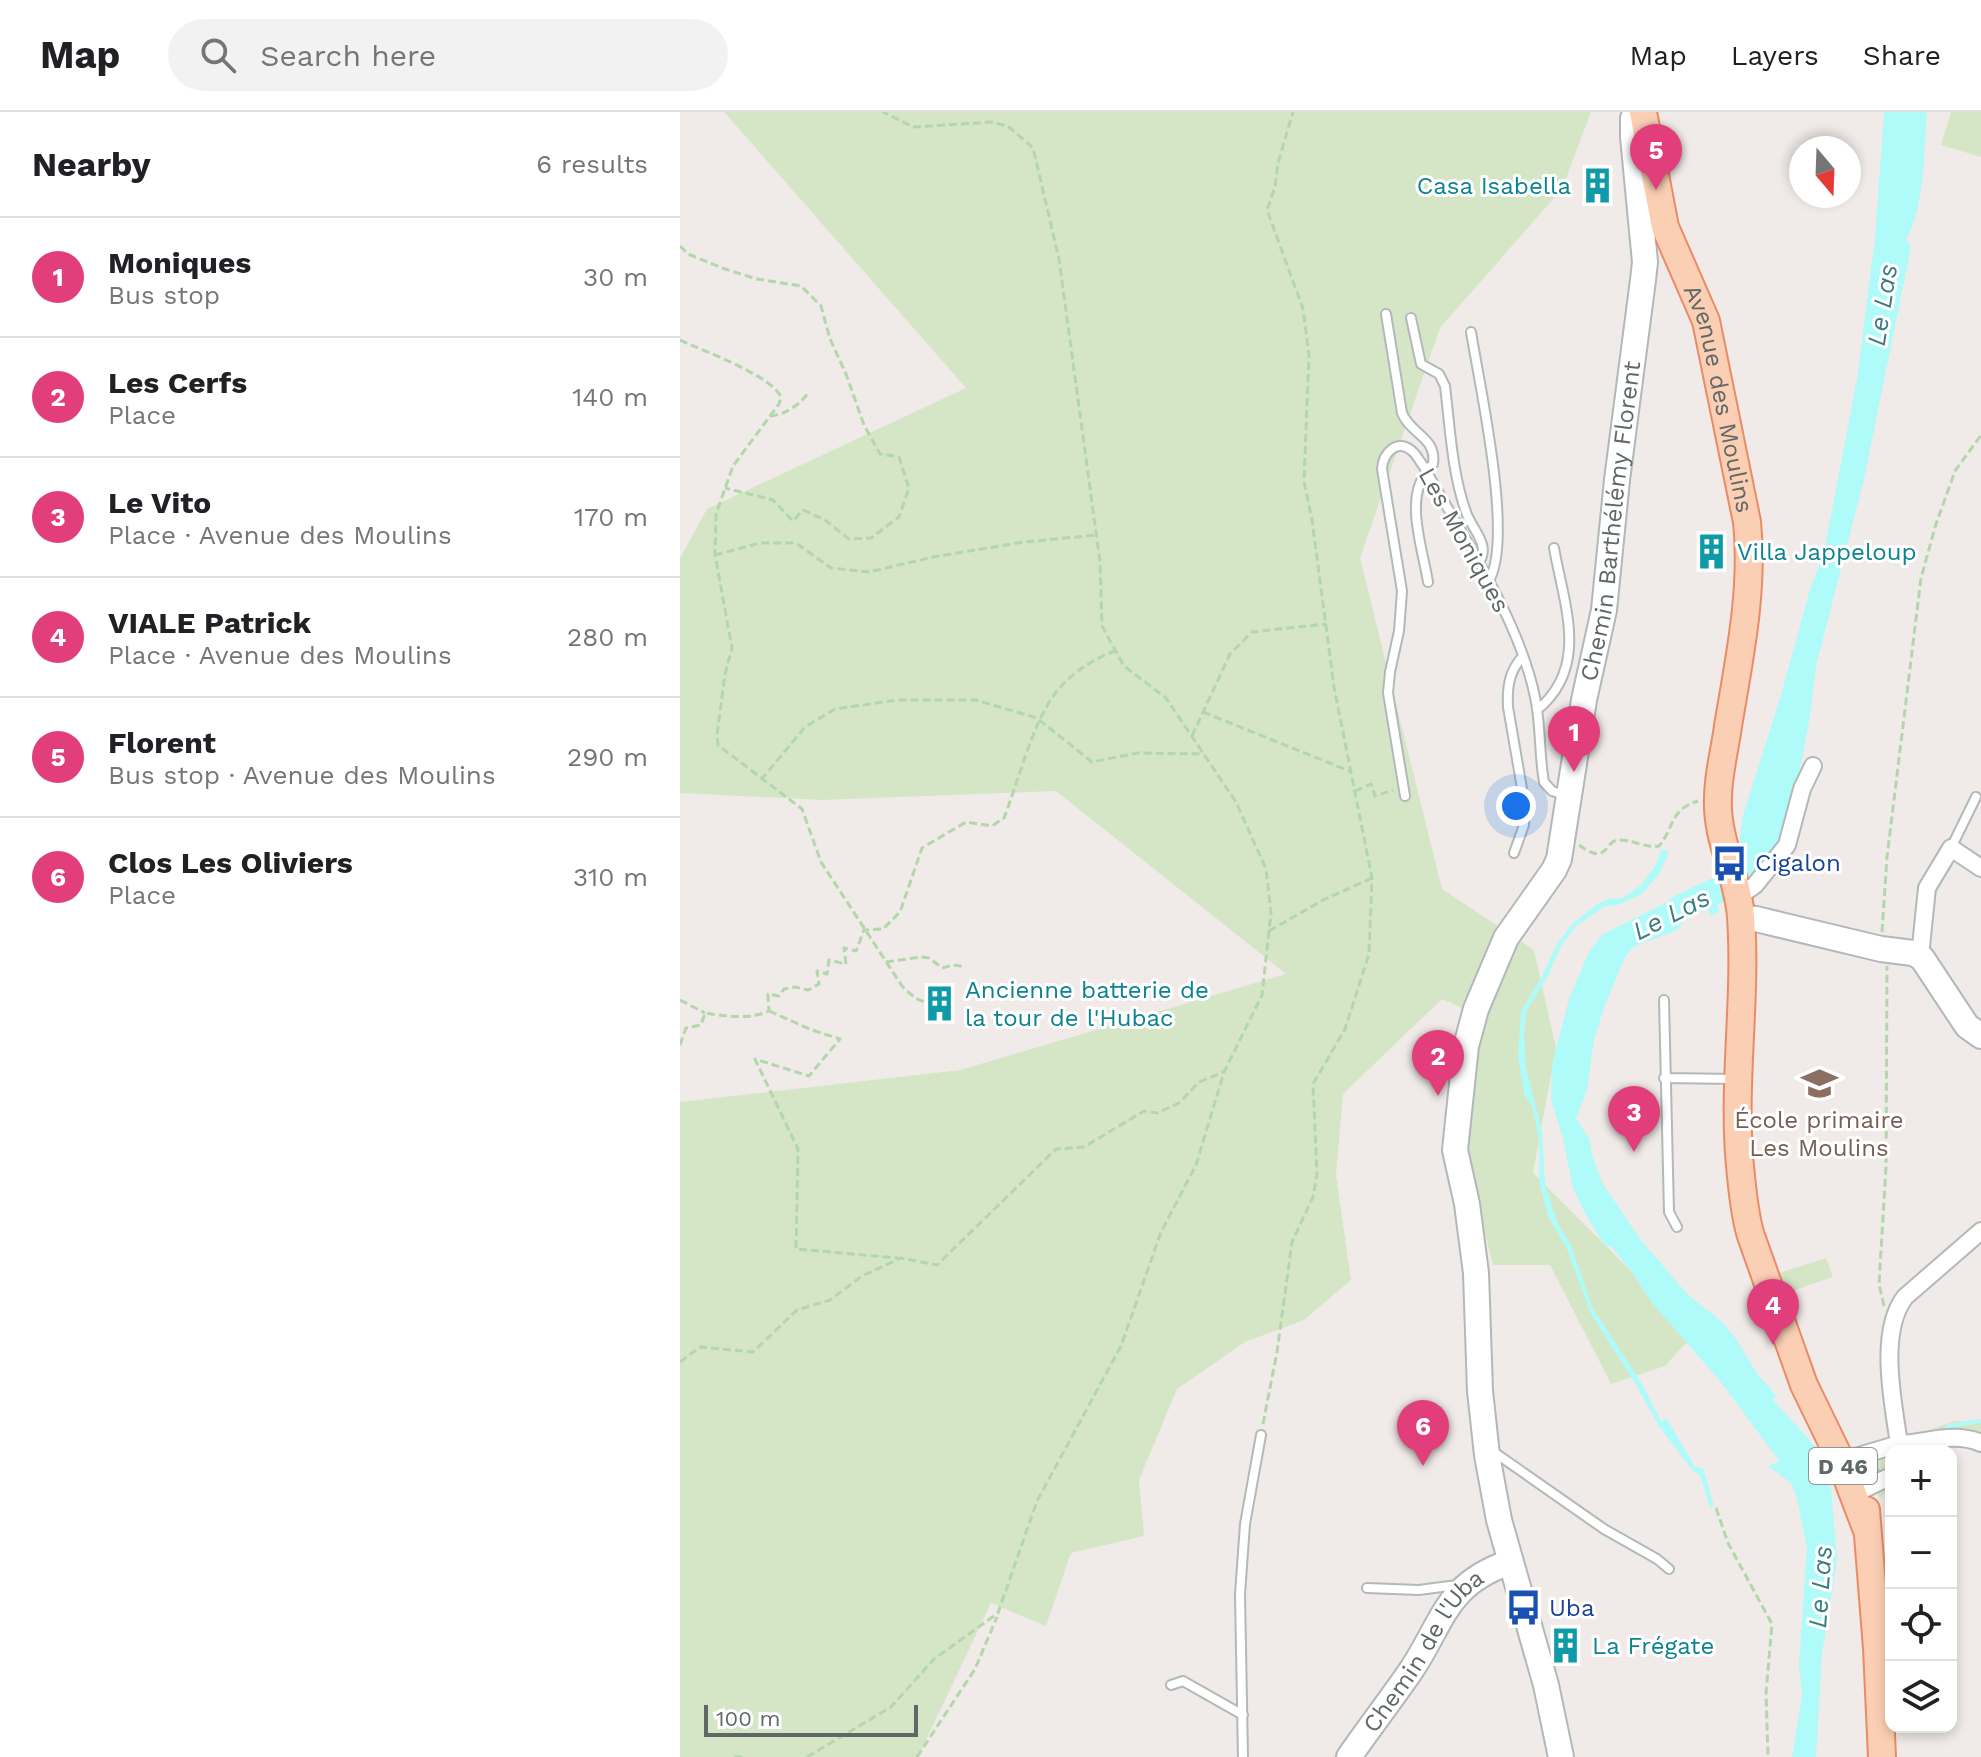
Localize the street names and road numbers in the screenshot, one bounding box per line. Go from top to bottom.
street label: Avenue des Moulins [1678,280,1759,515]
street label: Chemin Barthélémy Florent [1575,359,1646,684]
street label: Les Moniques [1413,463,1515,617]
road number: D 46 [1809,1448,1877,1484]
street label: Chemin de l'Uba [1357,1564,1489,1738]

